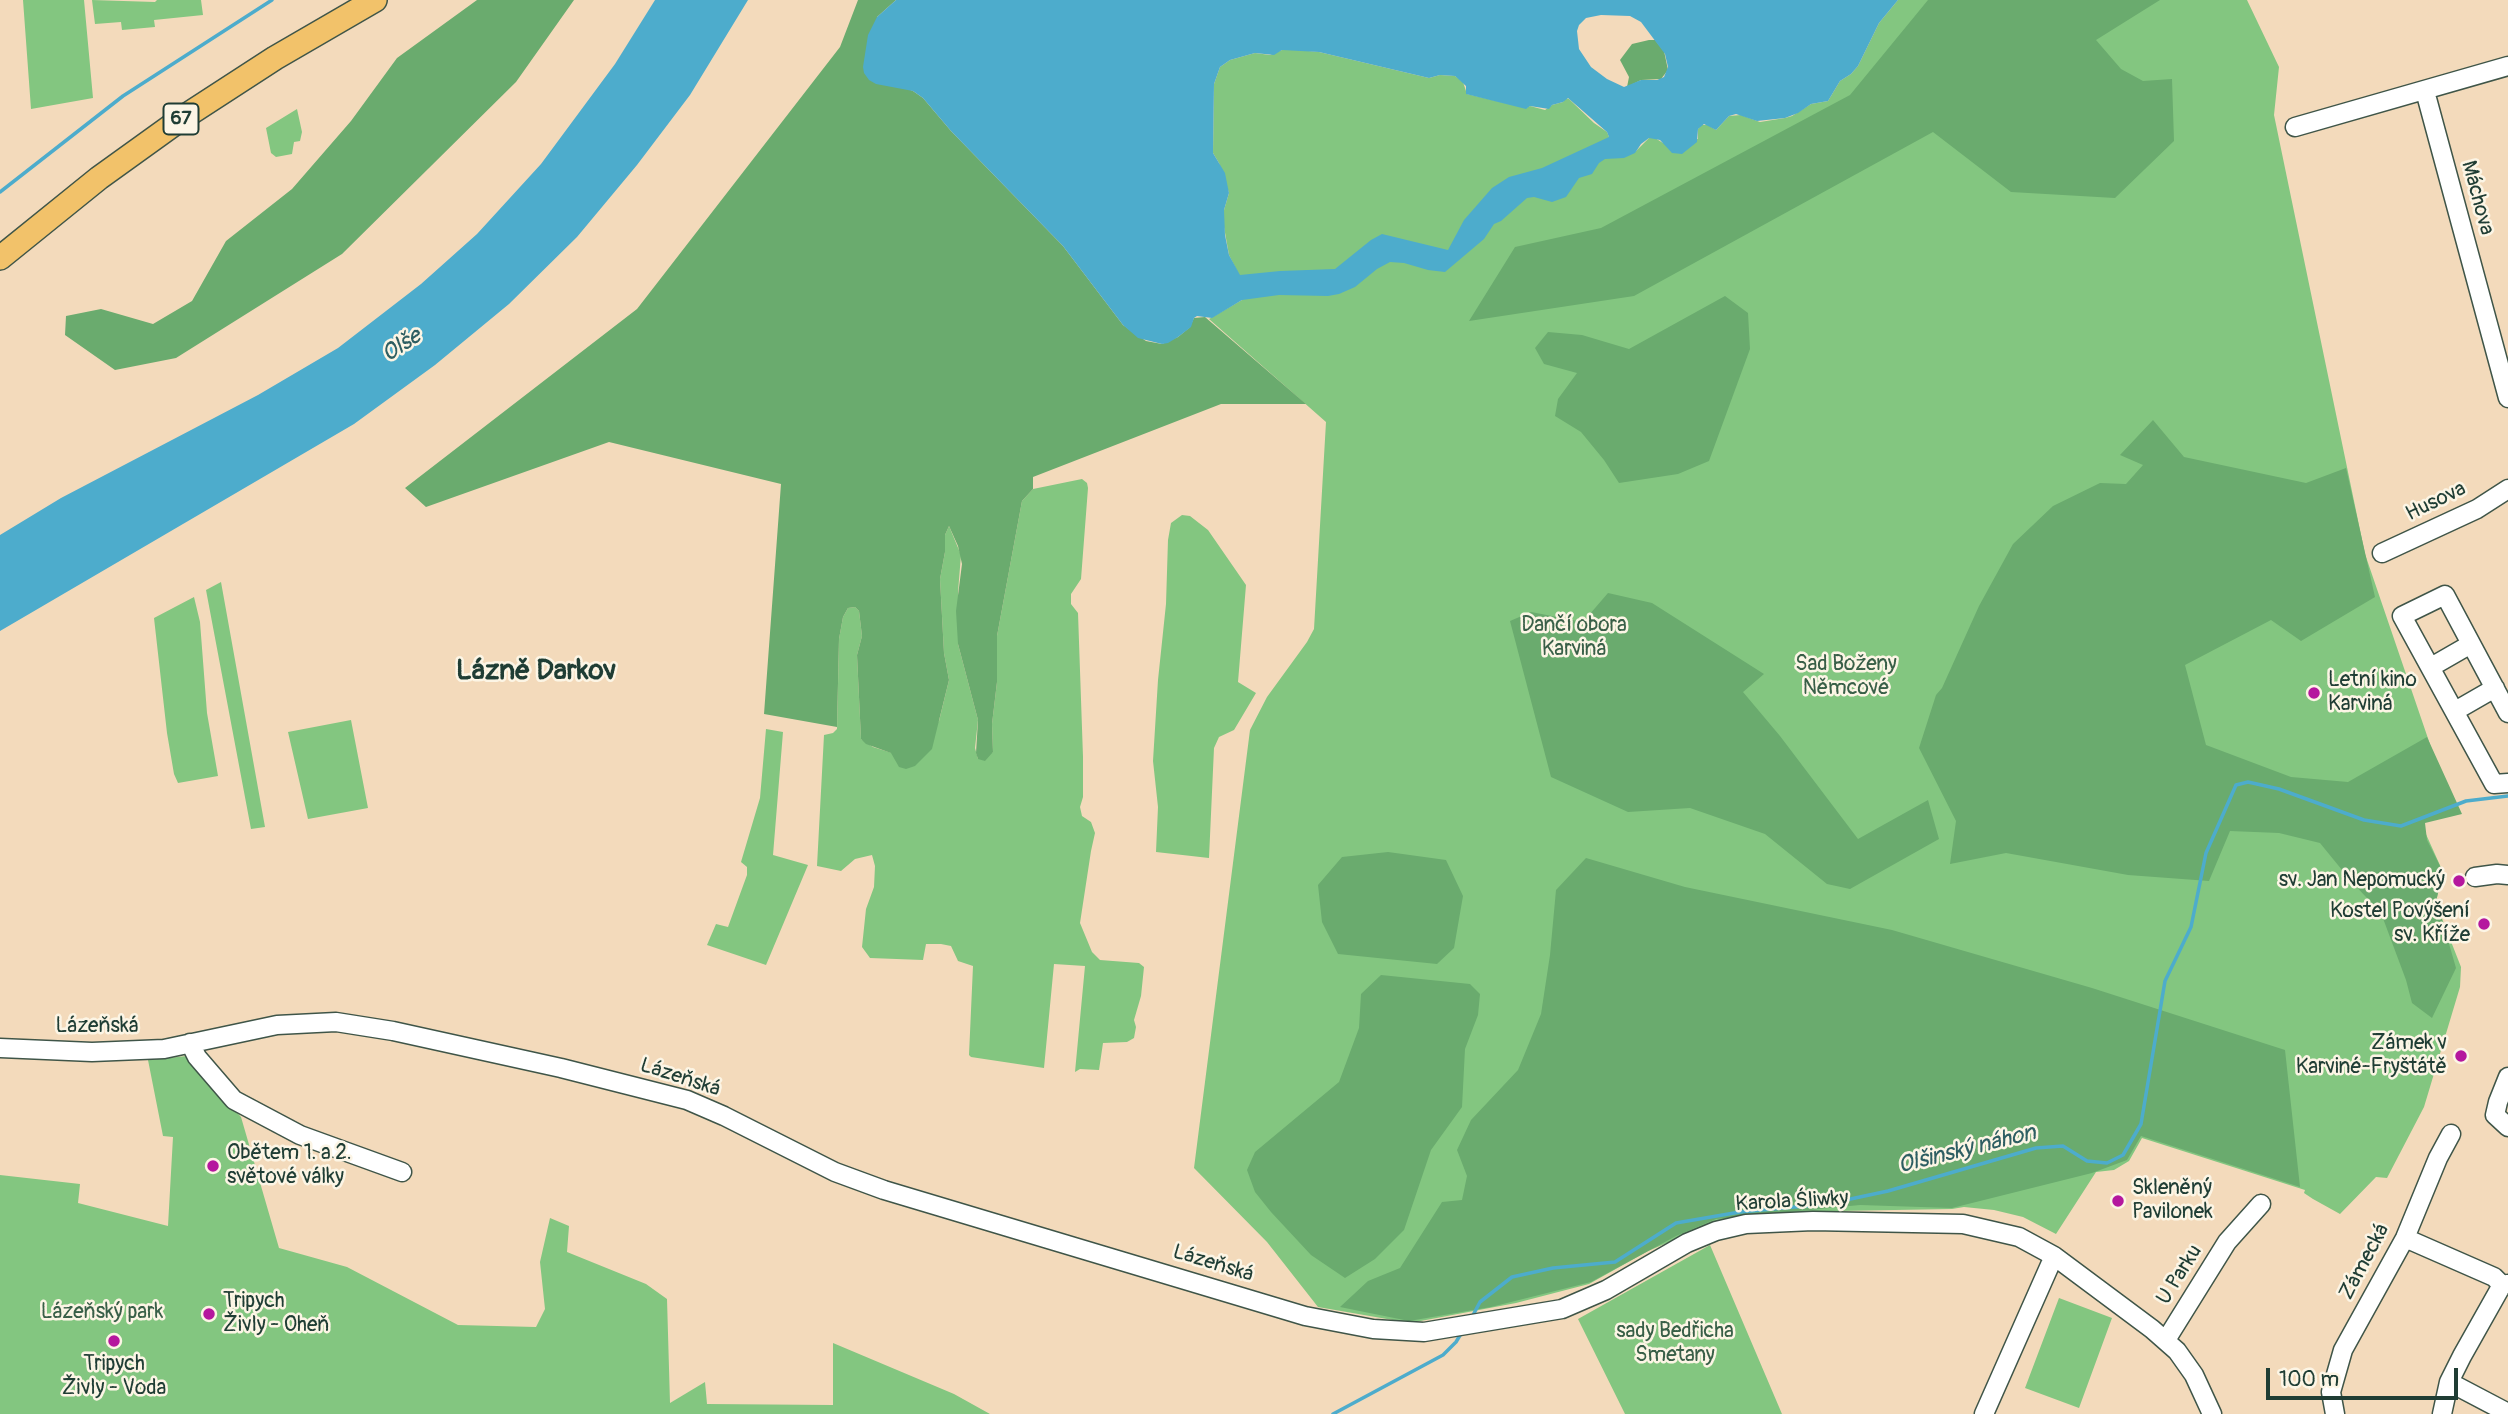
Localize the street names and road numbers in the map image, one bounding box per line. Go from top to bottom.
road number: 67 [164,104,198,134]
street label: Máchova [2455,158,2499,238]
street label: Husova [2402,477,2470,527]
street label: Lázeňská [56,1014,138,1040]
street label: Lázeňská [637,1053,723,1103]
street label: Karola Śliwky [1735,1186,1849,1218]
street label: Zámecká [2335,1220,2395,1304]
street label: Lázeňská [1170,1240,1256,1288]
street label: U Parku [2152,1240,2208,1310]

